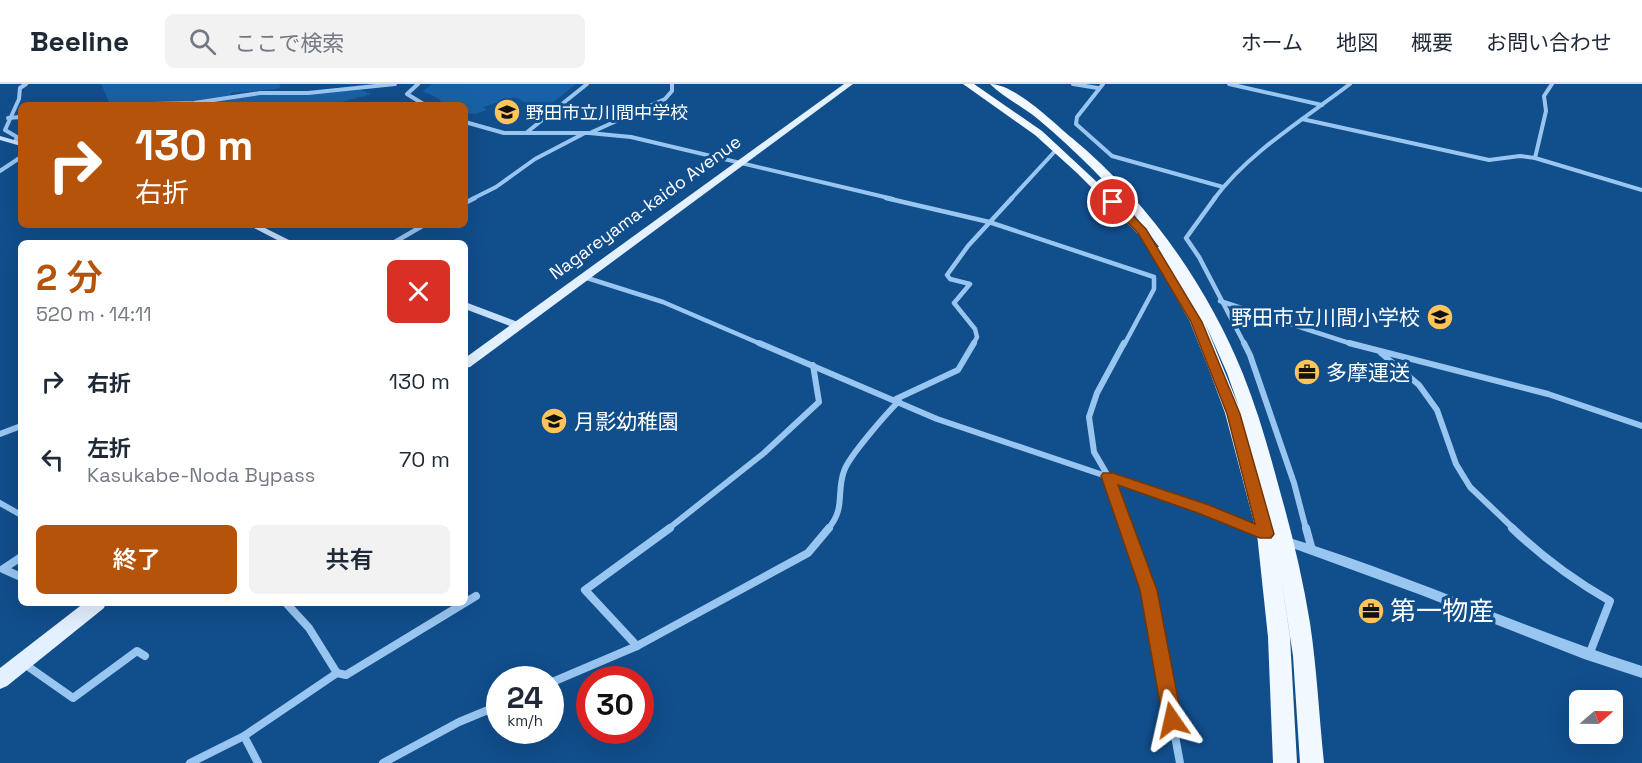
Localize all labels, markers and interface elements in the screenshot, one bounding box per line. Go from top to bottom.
search box [165,14,585,68]
text: Beeline [30,23,129,59]
icon: search [186,25,219,58]
text: ここで検索 [234,29,344,57]
text: ホーム [1241,29,1303,56]
text: 地図 [1336,29,1378,56]
text: 概要 [1411,29,1453,56]
text: お問い合わせ [1486,29,1612,56]
school or university icon: 野田市立川間中学校 [492,97,522,127]
place label: 野田市立川間中学校 [526,101,688,124]
text: 130 m [135,119,253,172]
icon: right [36,126,114,204]
street label: Nagareyama-kaido Avenue [545,130,745,284]
text: 右折 [135,175,189,210]
pin [1087,176,1138,227]
icon: arrive [1096,185,1129,218]
text: 2 分 [36,255,103,301]
button: close [387,260,450,323]
text: 520 m · 14:11 [36,301,152,327]
school or university icon: 野田市立川間小学校 [1425,302,1455,332]
place label: 野田市立川間小学校 [1231,304,1420,331]
office icon: 多摩運送 [1292,357,1322,387]
place label: 多摩運送 [1326,359,1410,386]
icon: right [36,365,69,398]
text: 130 m [389,367,450,395]
text: 右折 [87,369,131,397]
school or university icon: 月影幼稚園 [539,406,569,436]
place label: 月影幼稚園 [574,408,679,435]
text: 左折 [87,434,131,462]
icon: left [36,443,69,476]
text: 70 m [399,445,450,473]
text: Kasukabe-Noda Bypass [87,462,315,488]
button: 終了 [36,525,237,594]
button: 共有 [249,525,450,594]
place label: 第一物産 [1390,594,1494,628]
office icon: 第一物産 [1356,596,1386,626]
speed limit sign: 30 [576,666,654,744]
text: 24 [507,678,543,717]
position arrow [1140,688,1204,752]
north arrow [1569,690,1623,744]
map controls [1569,690,1623,744]
text: km/h [507,711,543,730]

